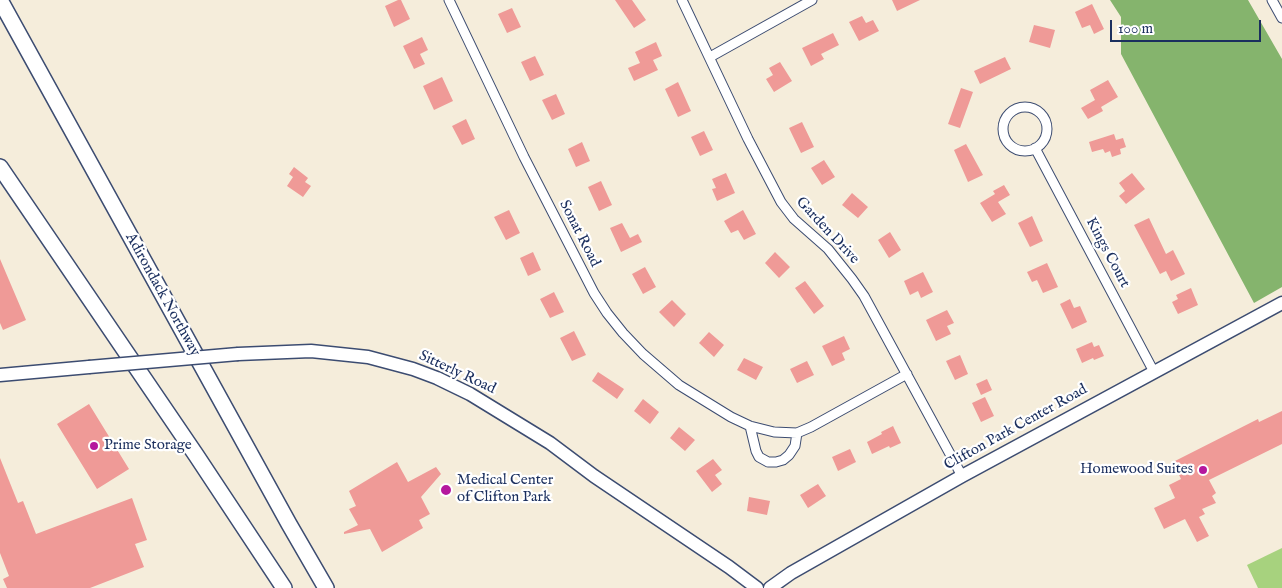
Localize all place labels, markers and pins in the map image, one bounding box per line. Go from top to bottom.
place label: Prime Storage [104,437,192,455]
marker: Prime Storage [88,440,100,452]
place label: Homewood Suites [1080,461,1193,479]
marker: Homewood Suites [1197,464,1209,476]
place label: Medical Center of Clifton Park [457,472,553,507]
marker: Medical Center of Clifton Park [439,483,453,497]

